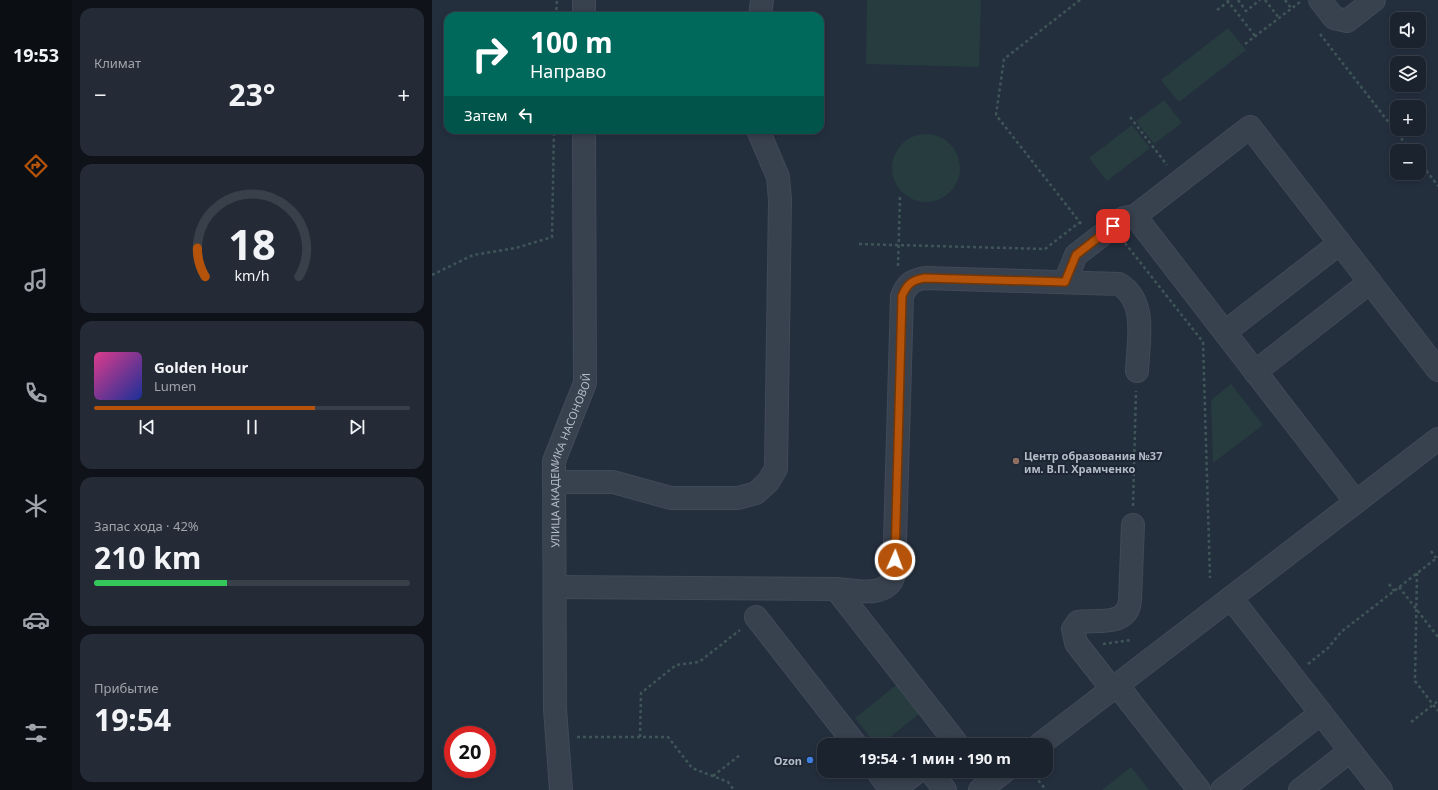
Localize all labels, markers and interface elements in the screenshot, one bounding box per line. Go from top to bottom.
map controls [1390,12,1426,180]
button: sound [1390,12,1426,48]
text: 100 m [530,23,613,61]
icon: right [464,28,516,80]
text: 19:53 [13,43,59,67]
text: Климат [94,54,141,72]
button: layers [1390,56,1426,92]
text: Направо [530,59,606,83]
text: 23° [228,74,276,115]
text: − [94,79,107,109]
text: + [397,79,410,109]
button: + [1390,100,1426,136]
icon: left [515,104,537,126]
text: Затем [464,105,507,125]
button: − [1390,144,1426,180]
icon: directions [22,152,50,180]
pin [1096,209,1130,243]
text: 18 [228,215,276,271]
icon: arrive [1102,215,1124,237]
text: km/h [234,265,270,284]
icon: music [22,266,50,294]
text: Golden Hour [154,357,248,377]
street label: УЛИЦА АКАДЕМИКА НАСОНОВОЙ [546,373,593,548]
text: Lumen [154,377,196,395]
icon: phone [22,379,50,407]
icon: previous [136,416,158,438]
icon: pause [241,416,263,438]
icon: next [346,416,368,438]
place label: Центр образования №37 им. В.П. Храмченко [1024,448,1162,476]
marker: Центр образования №37 им. В.П. Храмченко [1011,456,1021,466]
icon: climate [22,492,50,520]
text: Запас хода · 42% [94,517,199,535]
text: 210 km [94,537,201,578]
position arrow [874,539,916,581]
icon: car [22,606,50,634]
text: Прибытие [94,679,158,697]
text: 19:54 [94,699,171,740]
icon: filters [22,719,50,747]
speed limit sign: 20 [444,726,496,778]
text: 19:54 · 1 мин · 190 m [859,748,1011,768]
place label: Ozon [774,753,802,768]
marker: Ozon [805,755,815,765]

